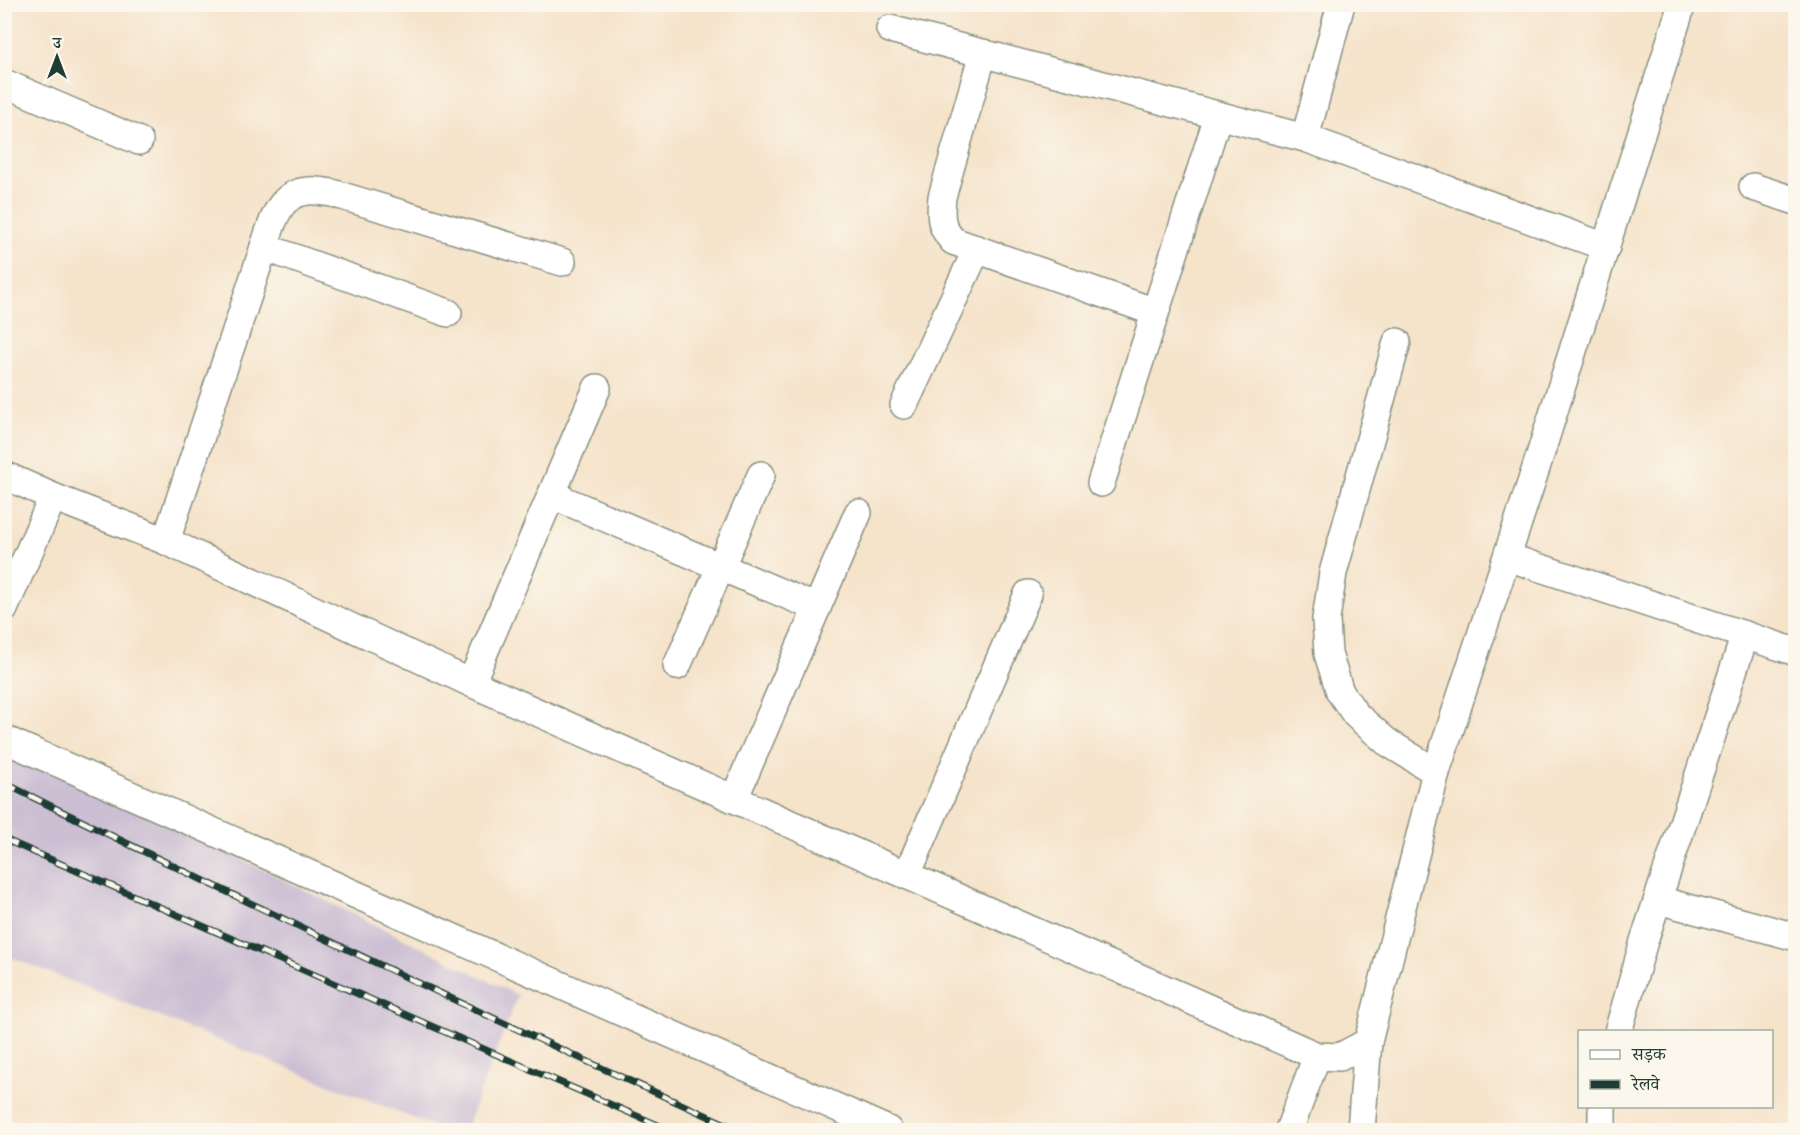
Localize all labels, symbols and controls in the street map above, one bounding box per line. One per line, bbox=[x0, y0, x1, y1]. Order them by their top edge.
north arrow bbox=[27, 27, 87, 87]
text: उ bbox=[52, 34, 63, 54]
legend bbox=[1578, 1030, 1773, 1108]
text: सड़क bbox=[1631, 1044, 1667, 1067]
text: रेलवे bbox=[1630, 1074, 1661, 1097]

